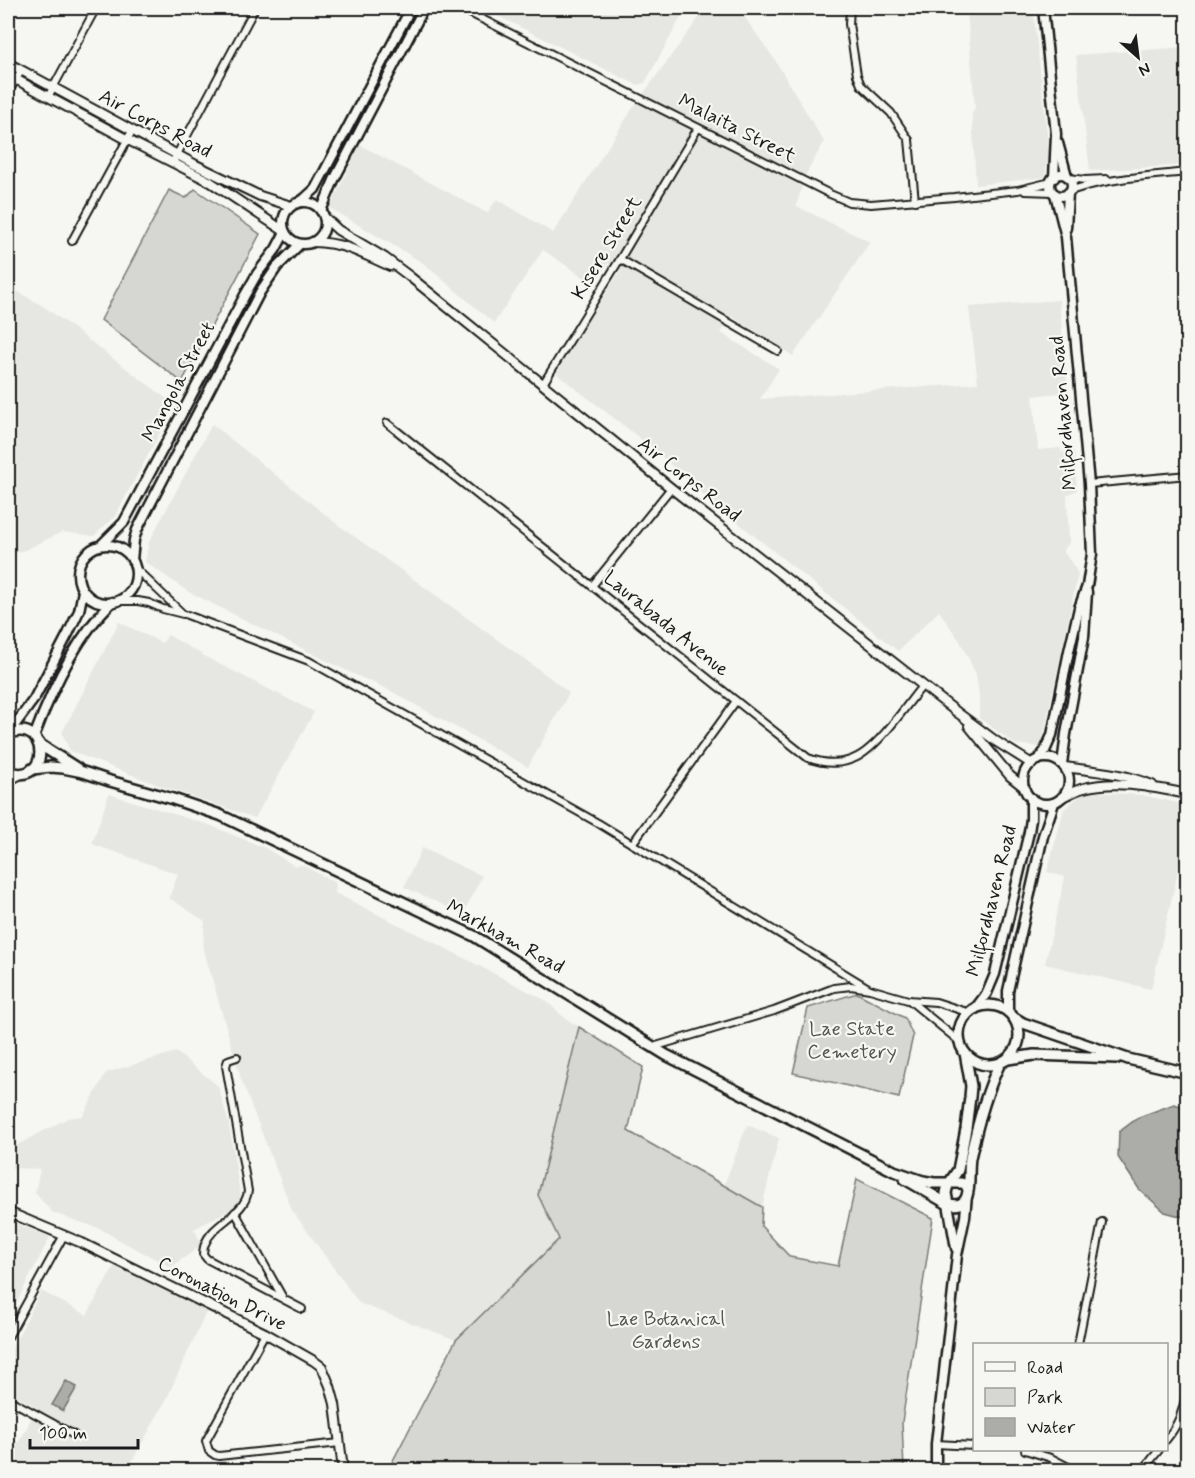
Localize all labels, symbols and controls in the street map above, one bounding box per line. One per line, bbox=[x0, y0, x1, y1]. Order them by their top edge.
north arrow bbox=[1108, 27, 1168, 87]
text: N bbox=[1135, 57, 1154, 81]
street label: Air Corps Road bbox=[94, 83, 216, 165]
street label: Malaita Street bbox=[673, 88, 801, 170]
street label: Kisere Street bbox=[565, 191, 649, 305]
street label: Mangola Street bbox=[136, 317, 223, 448]
street label: Milfordhaven Road bbox=[1044, 334, 1086, 491]
street label: Air Corps Road bbox=[632, 431, 746, 529]
street label: Laurabada Avenue bbox=[597, 565, 735, 683]
street label: Milfordhaven Road bbox=[960, 823, 1026, 980]
street label: Markham Road bbox=[441, 893, 569, 981]
park label: Lae State Cemetery bbox=[807, 1016, 897, 1066]
street label: Coronation Drive bbox=[153, 1250, 291, 1338]
park label: Lae Botanical Gardens bbox=[607, 1306, 725, 1356]
legend bbox=[973, 1343, 1168, 1451]
text: Road bbox=[1027, 1356, 1063, 1380]
text: Park bbox=[1027, 1386, 1063, 1410]
scale bar bbox=[30, 1412, 138, 1450]
text: Water bbox=[1027, 1416, 1076, 1440]
text: 100 m bbox=[39, 1422, 87, 1446]

